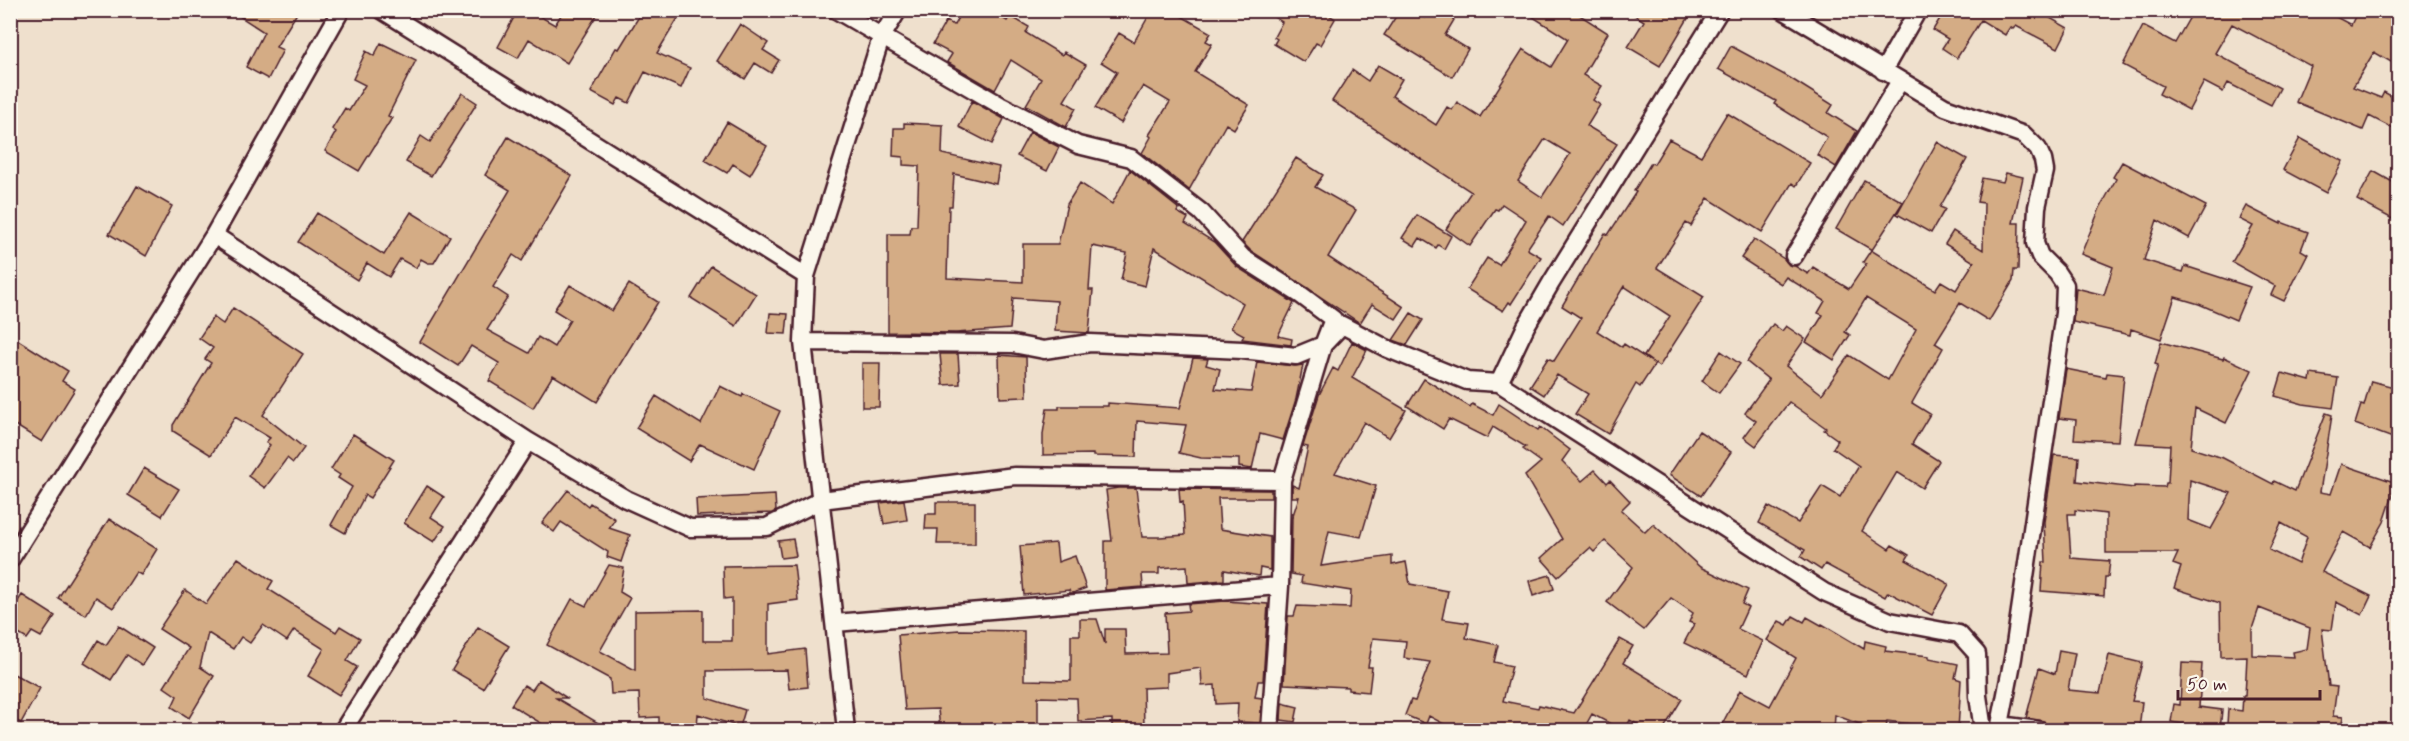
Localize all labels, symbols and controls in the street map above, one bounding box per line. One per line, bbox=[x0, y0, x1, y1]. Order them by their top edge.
scale bar bbox=[2178, 663, 2320, 701]
text: 50 m bbox=[2187, 673, 2227, 697]

